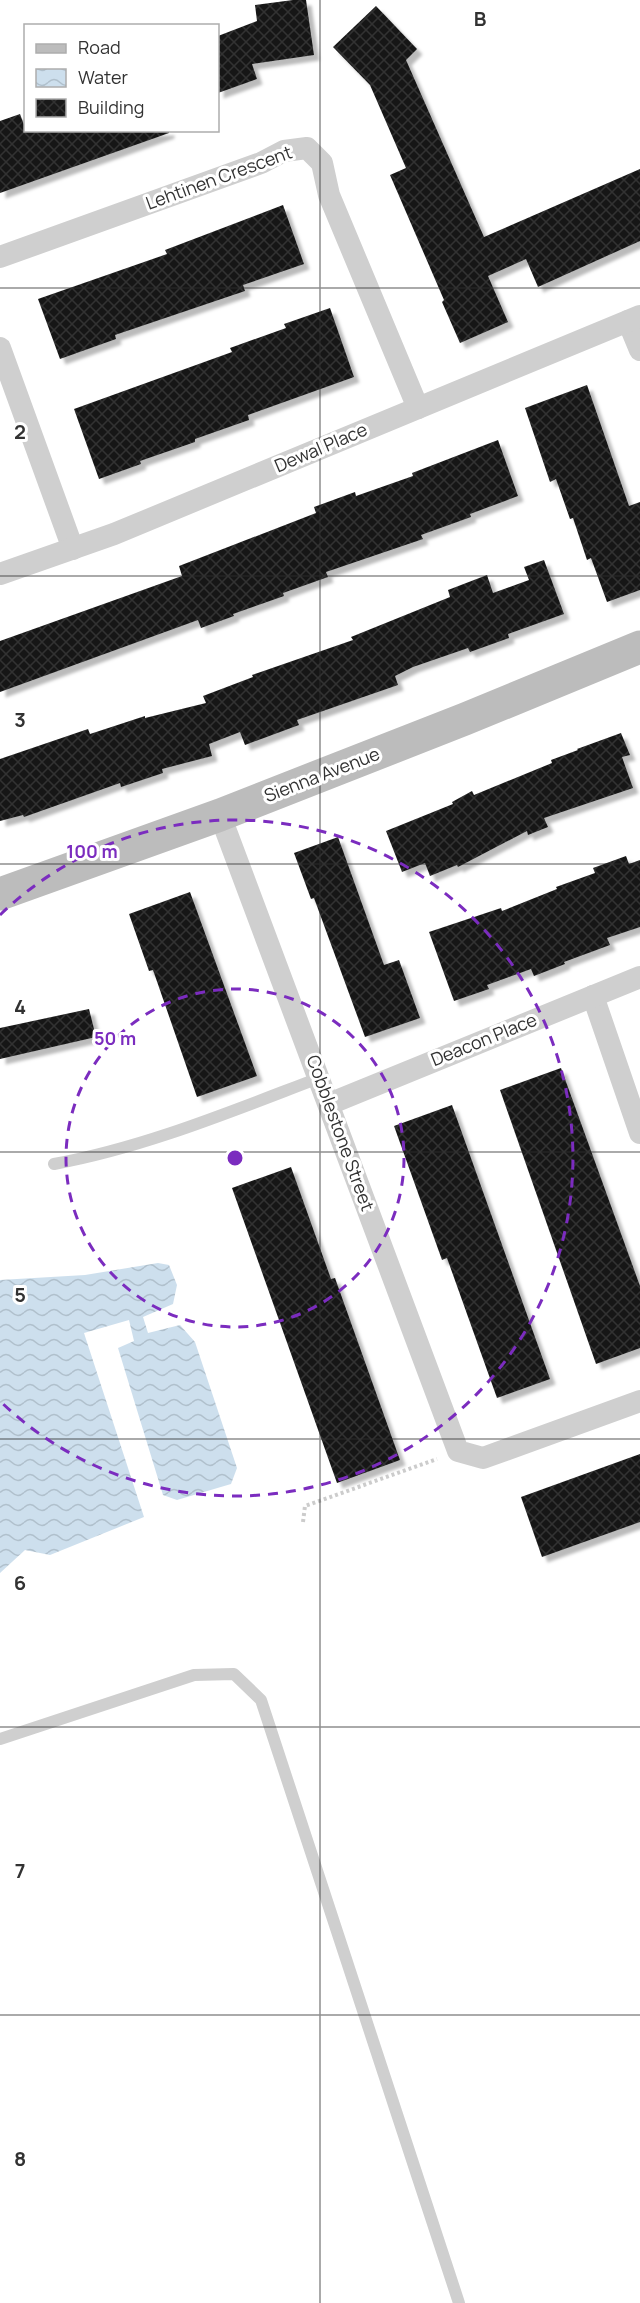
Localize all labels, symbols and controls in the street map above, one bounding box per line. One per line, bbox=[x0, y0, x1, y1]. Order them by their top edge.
text: B bbox=[474, 5, 487, 32]
legend bbox=[24, 24, 219, 132]
text: Road bbox=[78, 35, 121, 59]
text: Water bbox=[78, 65, 128, 89]
text: Building bbox=[78, 95, 144, 119]
street label: Lehtinen Crescent bbox=[142, 139, 295, 215]
street label: Dewal Place bbox=[271, 417, 371, 477]
text: 2 bbox=[14, 418, 26, 445]
text: 3 bbox=[14, 706, 26, 733]
street label: Sienna Avenue bbox=[260, 741, 383, 807]
text: 100 m bbox=[66, 839, 118, 863]
text: 4 bbox=[14, 993, 26, 1020]
street label: Deacon Place bbox=[427, 1007, 540, 1071]
text: 50 m bbox=[94, 1026, 136, 1050]
street label: Cobblestone Street bbox=[302, 1051, 380, 1214]
centre of rings bbox=[225, 1148, 245, 1168]
text: 5 bbox=[14, 1281, 26, 1308]
text: 6 bbox=[14, 1569, 26, 1596]
text: 7 bbox=[15, 1857, 25, 1884]
text: 8 bbox=[14, 2145, 26, 2172]

